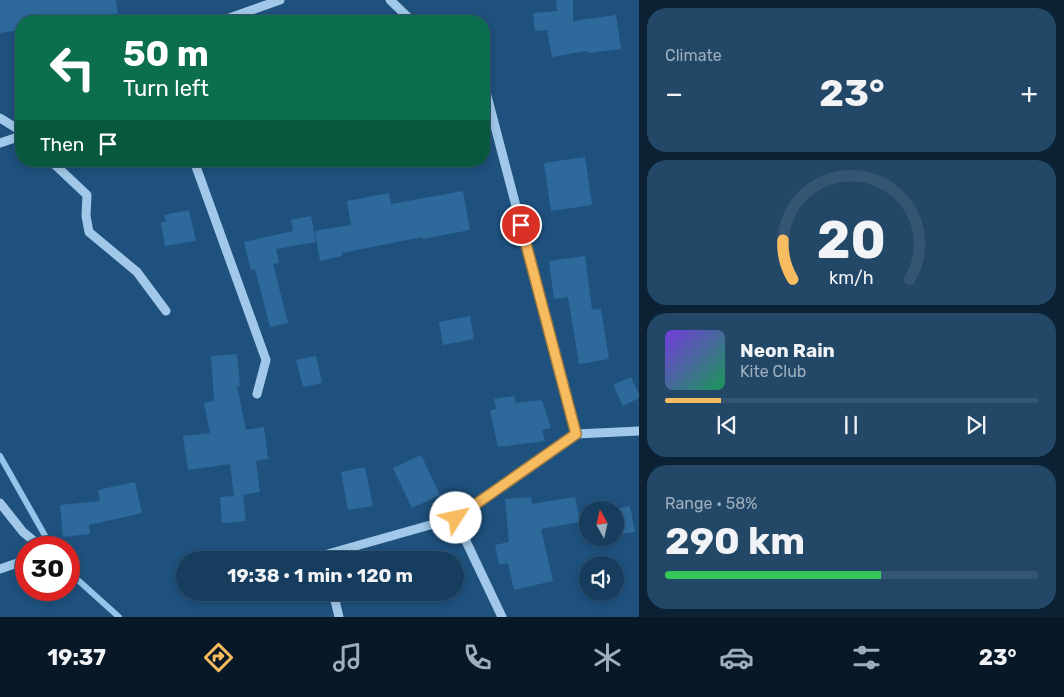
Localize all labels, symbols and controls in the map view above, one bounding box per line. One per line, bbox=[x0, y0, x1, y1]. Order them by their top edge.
text: 50 m bbox=[123, 33, 209, 75]
icon: left bbox=[40, 35, 105, 100]
text: Climate bbox=[665, 46, 722, 65]
text: 23° bbox=[819, 70, 885, 116]
text: Turn left bbox=[123, 75, 209, 102]
text: − bbox=[665, 77, 683, 110]
text: + bbox=[1021, 77, 1038, 110]
icon: arrive bbox=[94, 130, 122, 158]
text: Then bbox=[40, 133, 84, 156]
pin bbox=[500, 204, 542, 246]
text: 20 bbox=[817, 209, 886, 271]
icon: arrive bbox=[507, 211, 535, 239]
text: km/h bbox=[829, 267, 874, 288]
text: Neon Rain bbox=[740, 339, 835, 362]
text: Kite Club bbox=[740, 362, 806, 381]
icon: previous bbox=[713, 411, 741, 439]
icon: pause bbox=[837, 411, 865, 439]
icon: next bbox=[962, 411, 990, 439]
position arrow bbox=[429, 491, 481, 543]
text: Range · 58% bbox=[665, 494, 758, 513]
north arrow bbox=[579, 501, 624, 546]
map controls bbox=[579, 501, 624, 601]
text: 290 km bbox=[665, 518, 805, 564]
speed limit sign: 30 bbox=[15, 536, 80, 601]
button: sound bbox=[579, 556, 624, 601]
text: 19:38 · 1 min · 120 m bbox=[227, 564, 413, 587]
icon: directions bbox=[201, 640, 236, 675]
icon: music bbox=[330, 640, 365, 675]
icon: phone bbox=[460, 640, 495, 675]
icon: climate bbox=[590, 640, 625, 675]
icon: car bbox=[719, 640, 754, 675]
icon: filters bbox=[849, 640, 884, 675]
text: 19:37 bbox=[47, 644, 106, 671]
text: 23° bbox=[979, 644, 1017, 671]

